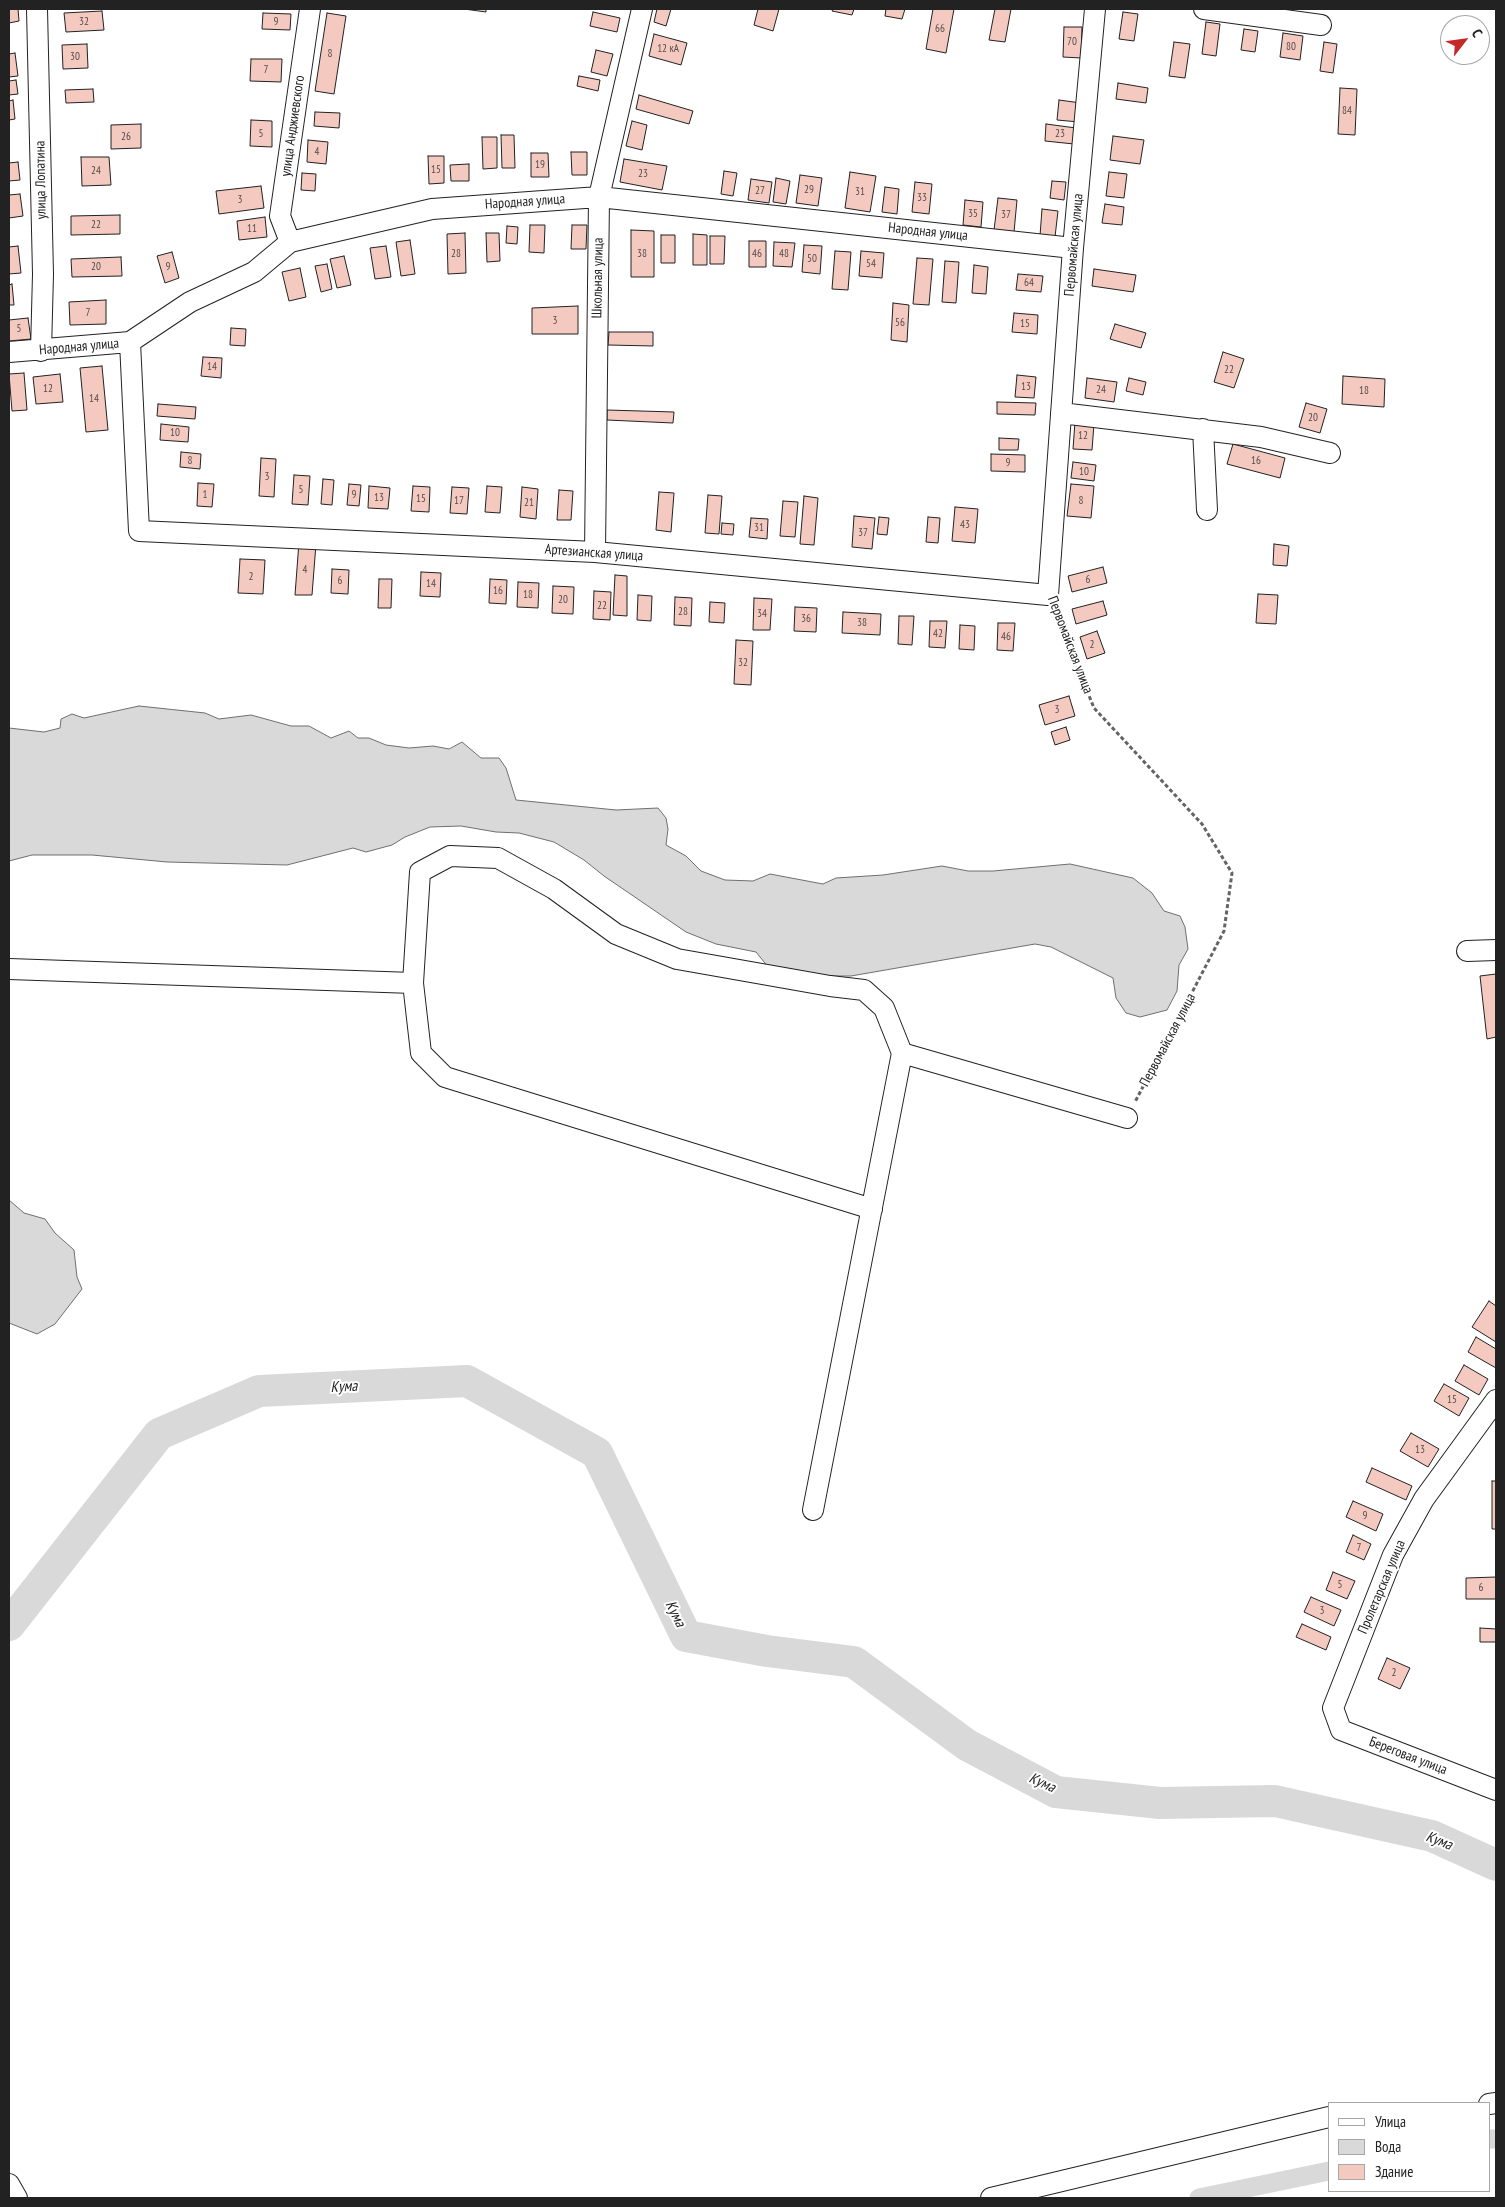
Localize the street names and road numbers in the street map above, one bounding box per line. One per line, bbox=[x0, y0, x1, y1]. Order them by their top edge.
street label: улица Анджиевского bbox=[278, 74, 308, 178]
street label: улица Лопатина bbox=[32, 141, 50, 219]
street label: Народная улица bbox=[484, 191, 566, 213]
street label: Первомайская улица bbox=[1061, 193, 1087, 297]
street label: Народная улица bbox=[887, 219, 969, 245]
street label: Школьная улица bbox=[589, 237, 607, 319]
street label: Народная улица bbox=[38, 335, 120, 359]
street label: Артезианская улица bbox=[544, 541, 644, 565]
street label: Первомайская улица bbox=[1044, 594, 1096, 696]
street label: Первомайская улица bbox=[1136, 991, 1200, 1089]
street label: Пролетарская улица bbox=[1355, 1538, 1409, 1636]
street label: Береговая улица bbox=[1367, 1733, 1449, 1779]

